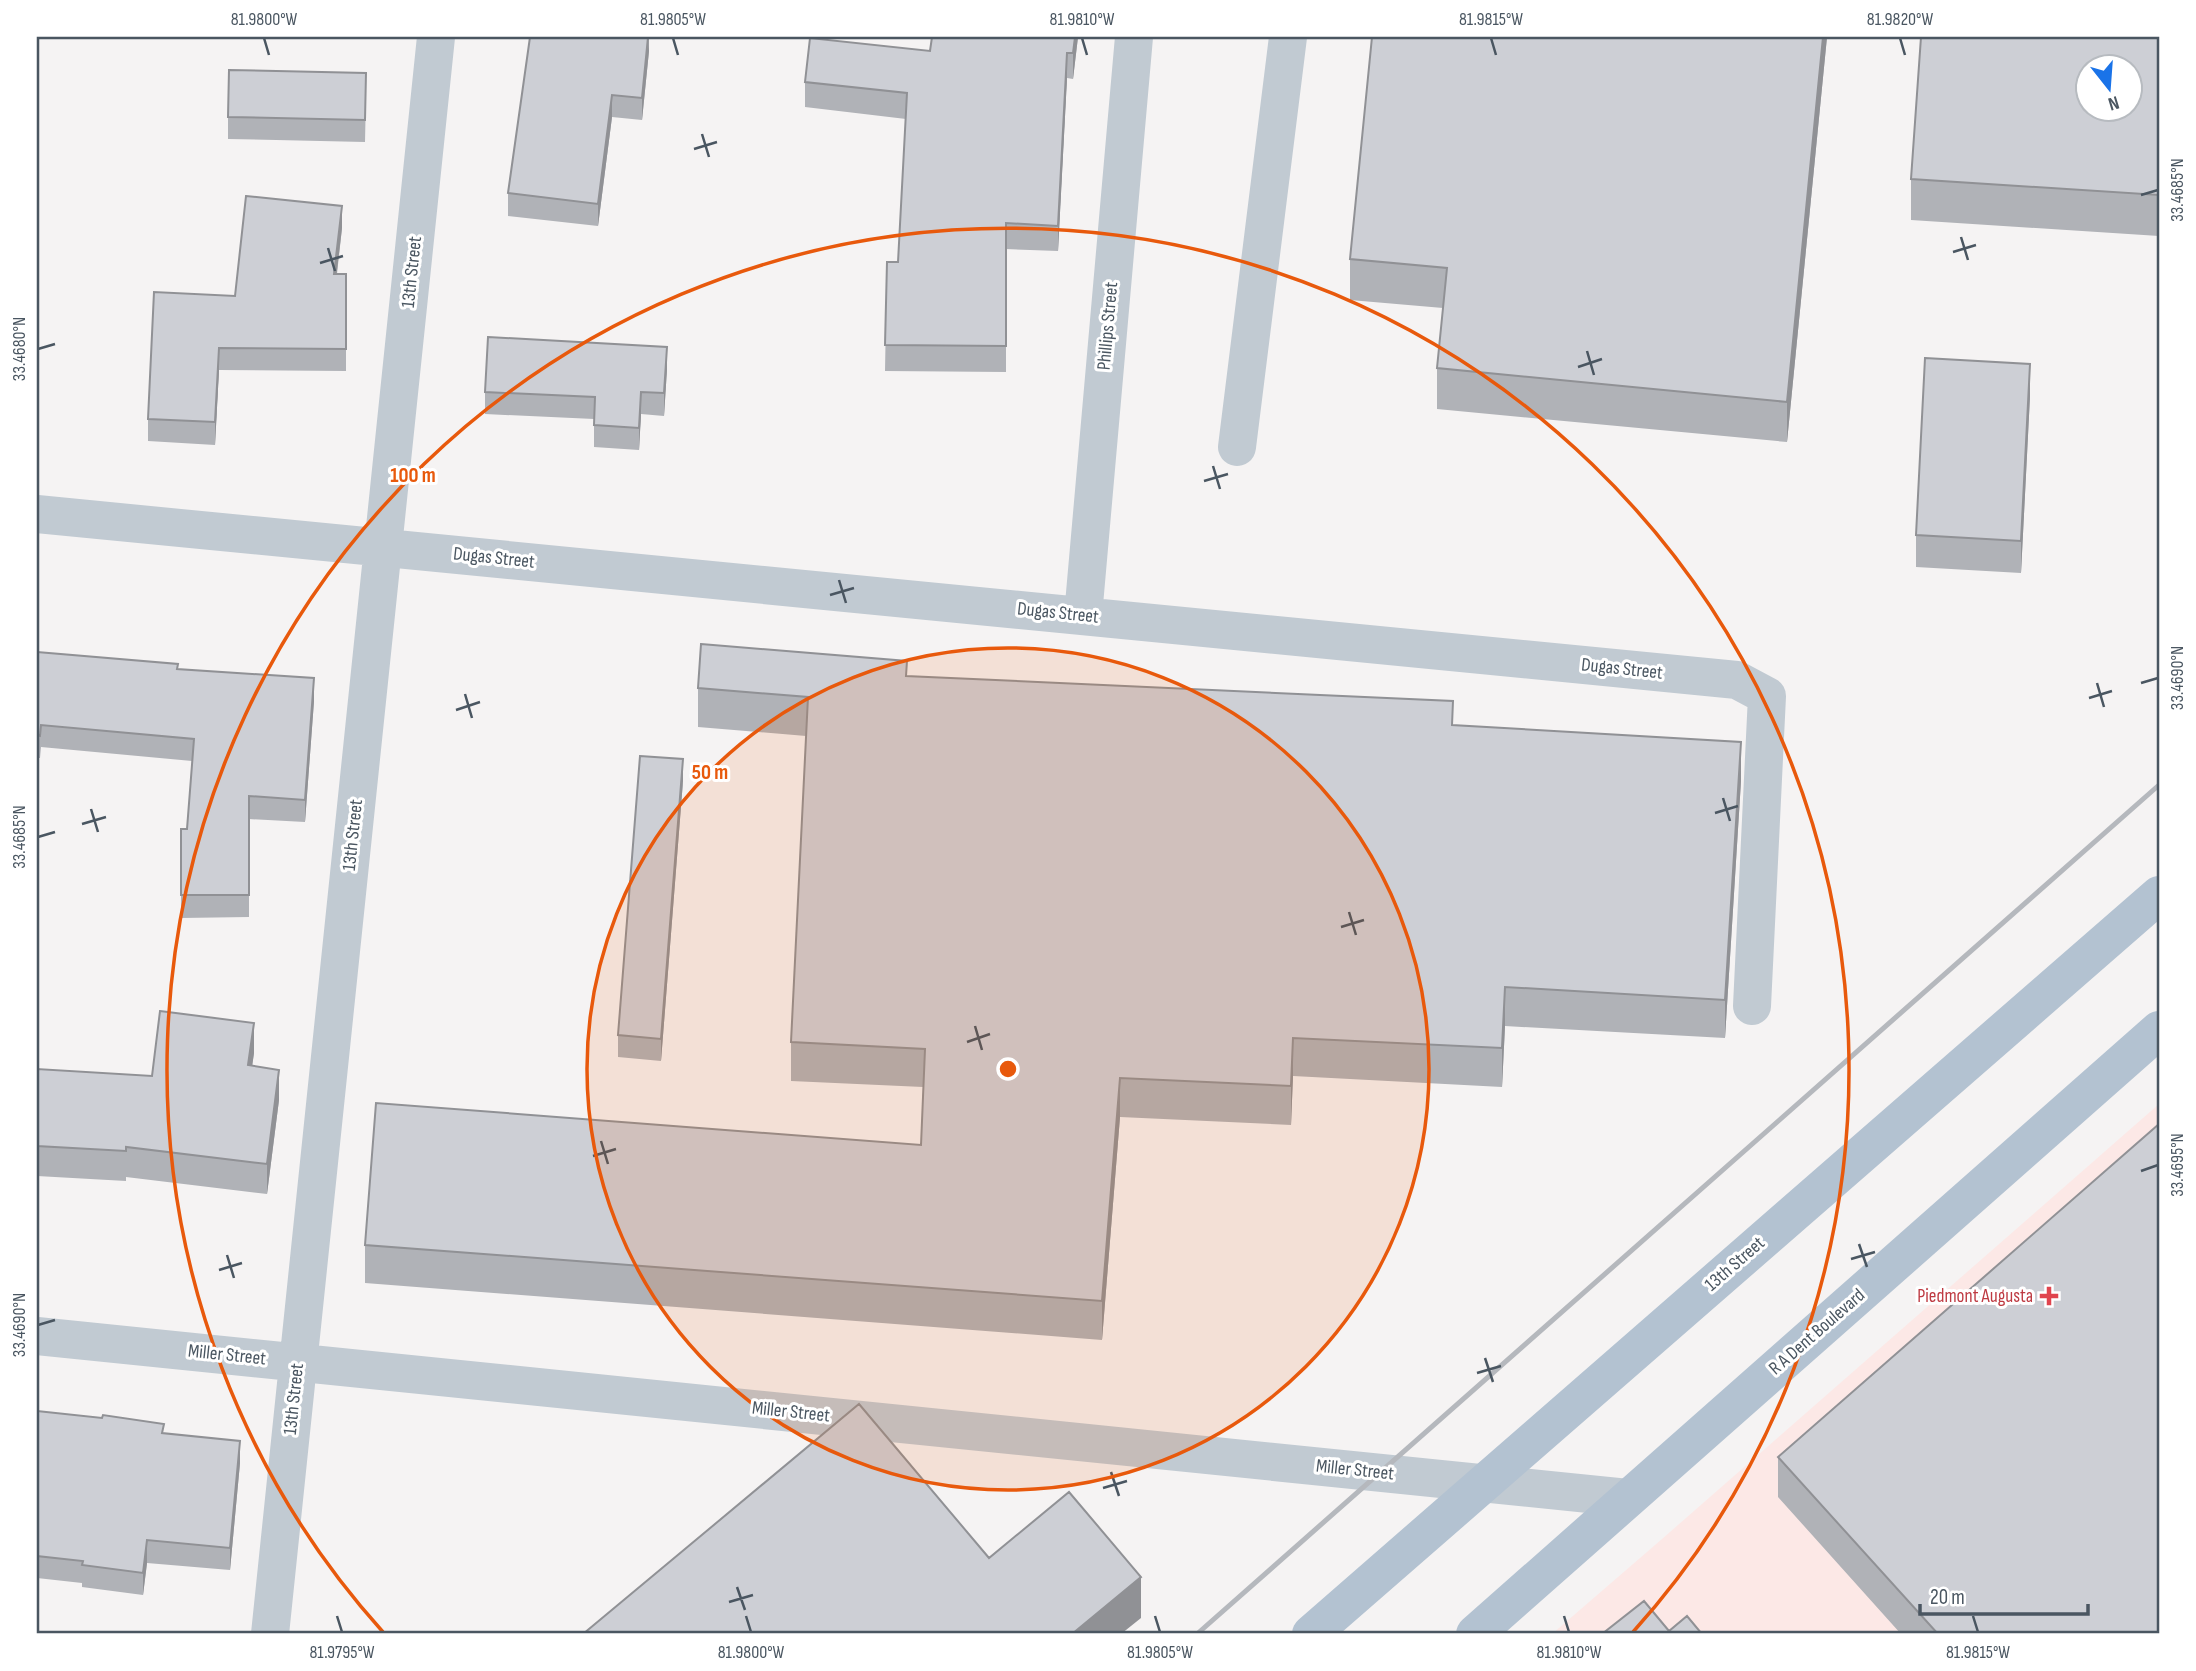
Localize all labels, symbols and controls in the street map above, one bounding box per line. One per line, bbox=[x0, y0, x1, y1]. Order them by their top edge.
text: 81.9800°W bbox=[231, 9, 298, 30]
text: 81.9805°W bbox=[640, 9, 706, 30]
text: 81.9810°W bbox=[1050, 9, 1115, 30]
text: 81.9815°W bbox=[1459, 9, 1523, 30]
text: 81.9820°W bbox=[1867, 9, 1933, 30]
north arrow bbox=[2074, 52, 2144, 122]
text: N bbox=[2105, 90, 2122, 115]
text: 33.4685°N bbox=[2167, 158, 2188, 222]
street label: 13th Street bbox=[397, 235, 427, 309]
street label: Phillips Street bbox=[1093, 281, 1123, 371]
text: 33.4680°N bbox=[9, 317, 30, 381]
text: 100 m bbox=[390, 463, 436, 488]
street label: Dugas Street bbox=[452, 542, 536, 574]
street label: Dugas Street bbox=[1016, 597, 1100, 629]
text: 33.4690°N bbox=[2167, 646, 2188, 710]
street label: Dugas Street bbox=[1580, 653, 1664, 685]
text: 50 m bbox=[692, 760, 728, 785]
street label: 13th Street bbox=[338, 798, 368, 872]
text: 33.4685°N bbox=[9, 805, 30, 869]
centre of rings bbox=[996, 1057, 1020, 1081]
text: 33.4695°N bbox=[2167, 1133, 2188, 1197]
street label: 13th Street bbox=[1700, 1232, 1770, 1296]
street label: R A Dent Boulevard bbox=[1764, 1284, 1870, 1380]
place label: Piedmont Augusta bbox=[1917, 1285, 2033, 1308]
marker: Piedmont Augusta bbox=[2039, 1286, 2059, 1306]
text: 33.4690°N bbox=[9, 1293, 30, 1357]
street label: Miller Street bbox=[187, 1339, 267, 1371]
street label: 13th Street bbox=[279, 1362, 309, 1436]
street label: Miller Street bbox=[751, 1396, 831, 1428]
street label: Miller Street bbox=[1315, 1454, 1395, 1486]
scale bar bbox=[1920, 1573, 2088, 1617]
text: 20 m bbox=[1930, 1585, 1965, 1610]
text: 81.9795°W bbox=[309, 1642, 375, 1663]
text: 81.9800°W bbox=[718, 1642, 785, 1663]
text: 81.9805°W bbox=[1127, 1642, 1193, 1663]
text: 81.9810°W bbox=[1537, 1642, 1602, 1663]
text: 81.9815°W bbox=[1946, 1642, 2010, 1663]

